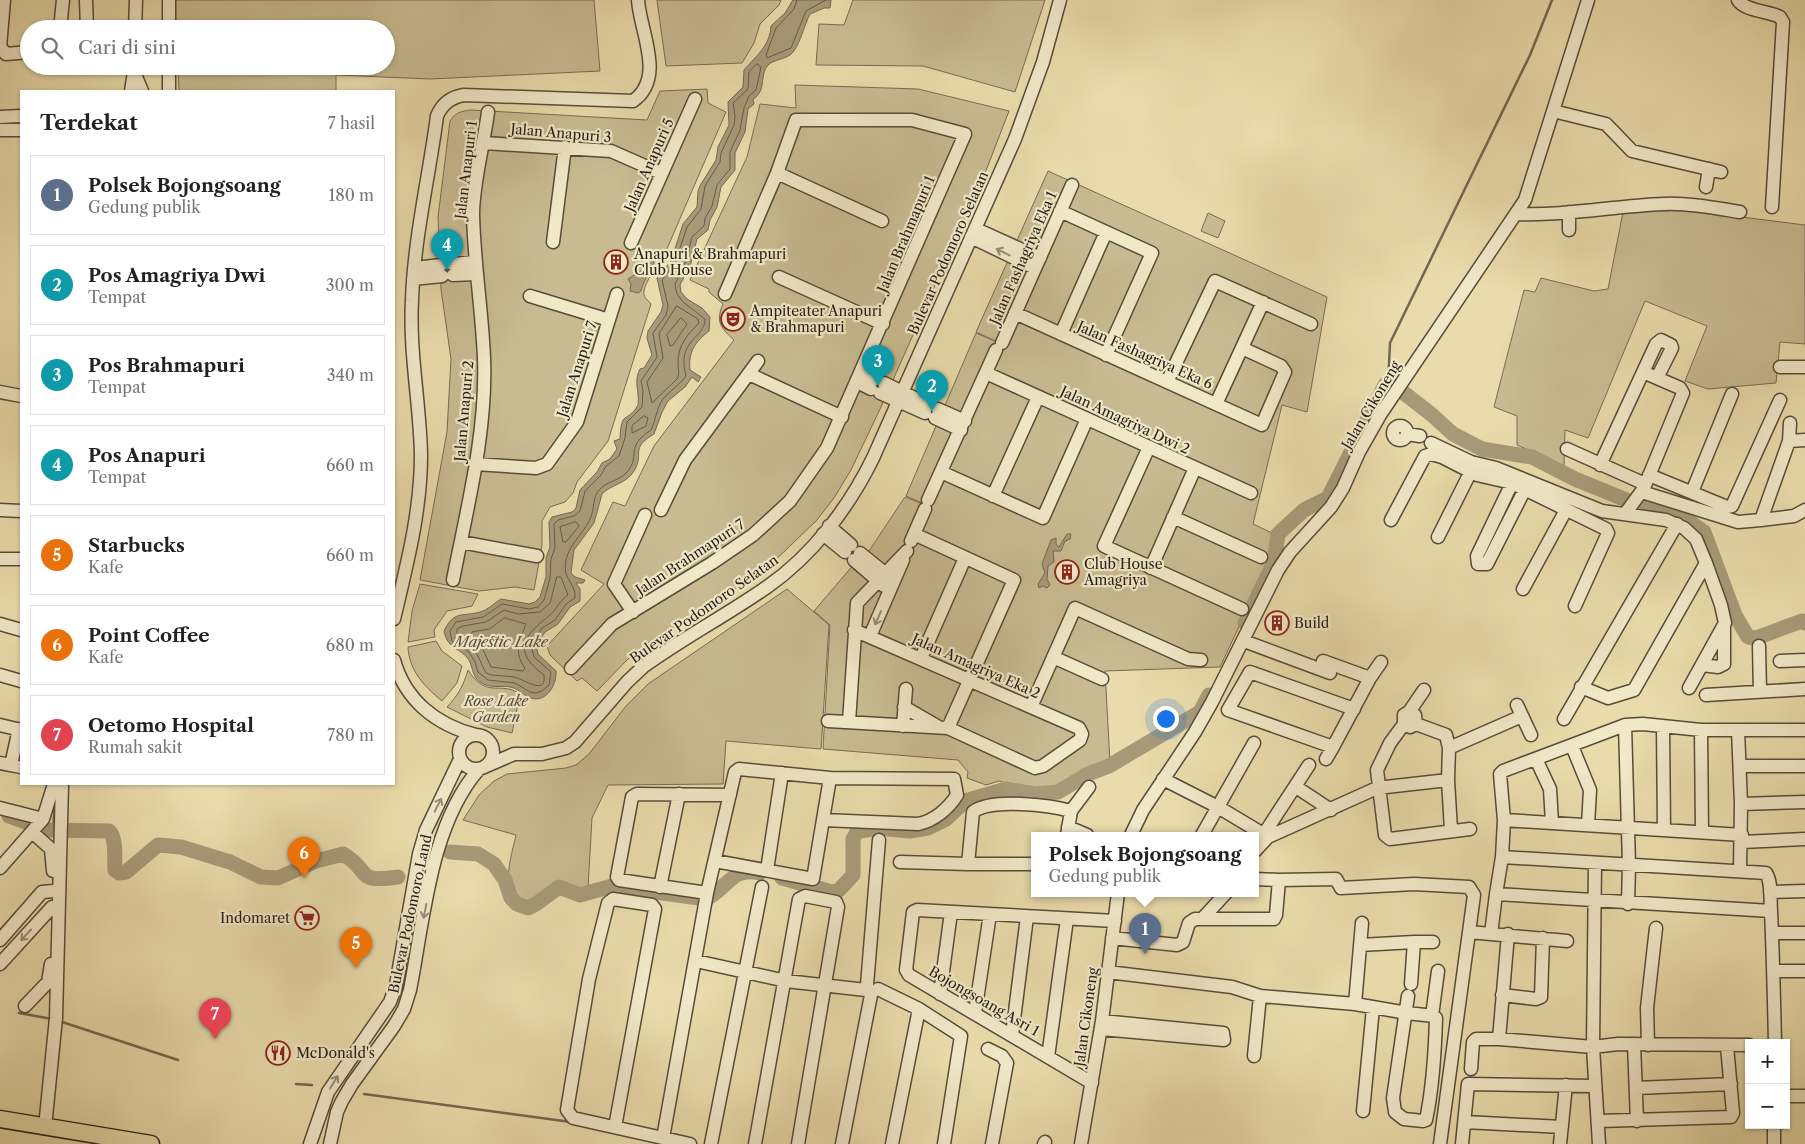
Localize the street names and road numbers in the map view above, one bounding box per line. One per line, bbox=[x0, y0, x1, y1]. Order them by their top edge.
street label: Jalan Anapuri 5 bbox=[619, 115, 678, 217]
street label: Jalan Anapuri 3 bbox=[508, 119, 612, 146]
street label: Jalan Anapuri 1 bbox=[451, 120, 481, 222]
street label: Bulevar Podomoro Selatan bbox=[904, 168, 992, 338]
street label: Jalan Brahmapuri 1 bbox=[872, 173, 939, 297]
street label: Jalan Fashagriya Eka 1 bbox=[985, 188, 1061, 329]
street label: Jalan Fashagriya Eka 6 bbox=[1072, 316, 1216, 393]
street label: Jalan Anapuri 7 bbox=[552, 318, 601, 421]
street label: Jalan Cikoneng bbox=[1336, 357, 1405, 454]
street label: Jalan Anapuri 2 bbox=[450, 360, 477, 464]
street label: Jalan Amagriya Dwi 2 bbox=[1055, 381, 1193, 458]
street label: Jalan Brahmapuri 7 bbox=[630, 515, 748, 600]
street label: Bulevar Podomoro Selatan bbox=[626, 551, 782, 667]
street label: Jalan Amagriya Eka 2 bbox=[907, 629, 1043, 702]
street label: Bulevar Podomoro Land bbox=[384, 832, 436, 995]
street label: Bojongsoang Asri 1 bbox=[926, 962, 1043, 1040]
street label: Jalan Cikoneng bbox=[1070, 966, 1102, 1070]

